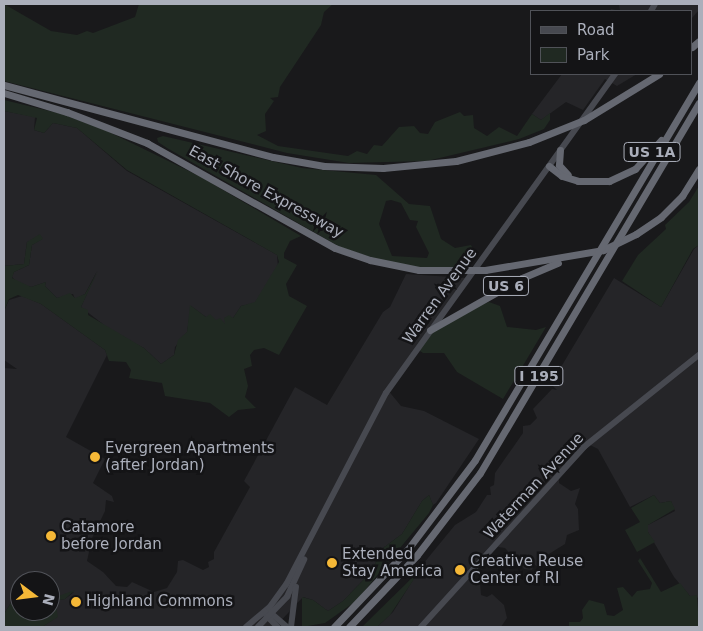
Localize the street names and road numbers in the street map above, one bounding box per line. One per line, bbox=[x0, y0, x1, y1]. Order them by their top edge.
road number: US 1A bbox=[623, 140, 681, 163]
street label: East Shore Expressway bbox=[186, 142, 346, 242]
street label: Warren Avenue bbox=[399, 245, 481, 347]
road number: US 6 bbox=[482, 274, 530, 298]
road number: I 195 bbox=[514, 364, 564, 388]
street label: Waterman Avenue bbox=[480, 429, 588, 543]

